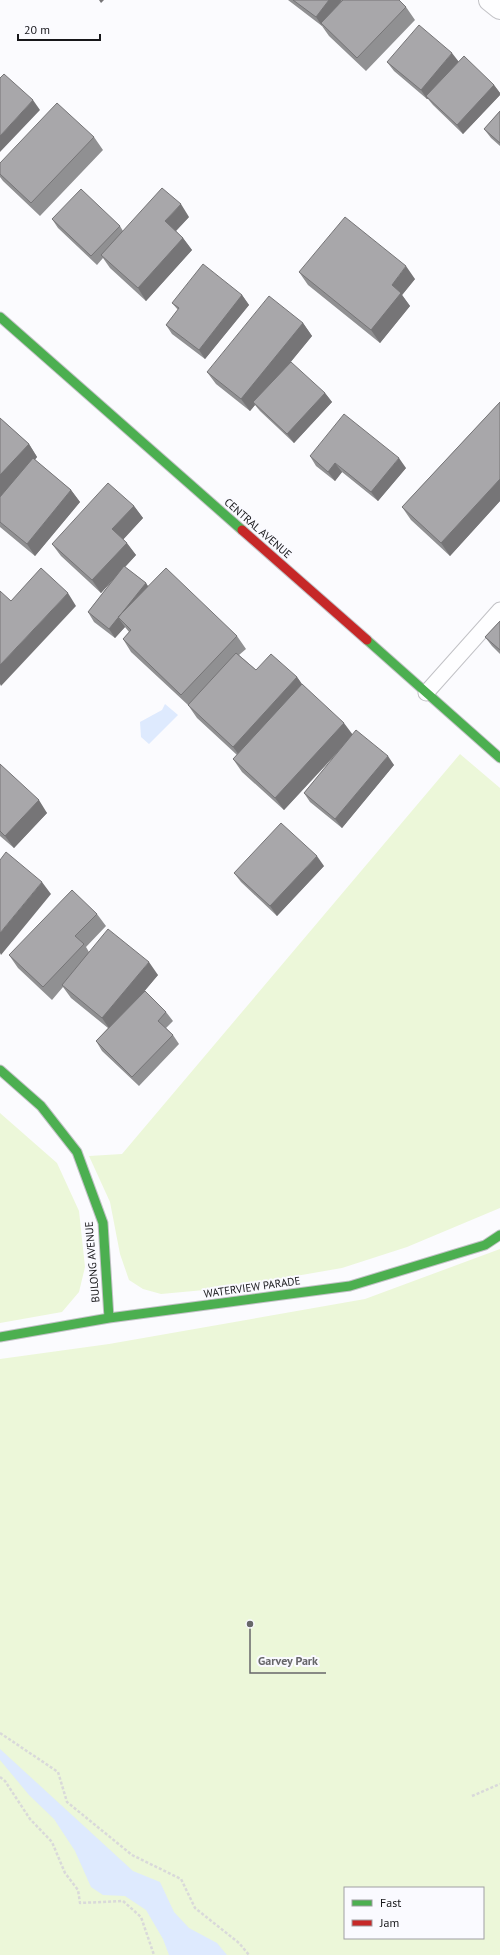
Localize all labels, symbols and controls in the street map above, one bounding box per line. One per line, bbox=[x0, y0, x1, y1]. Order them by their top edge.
scale bar bbox=[18, 16, 100, 42]
text: 20 m bbox=[24, 22, 50, 37]
street label: CENTRAL AVENUE bbox=[221, 495, 295, 561]
street label: BULONG AVENUE bbox=[81, 1221, 103, 1303]
street label: WATERVIEW PARADE bbox=[203, 1273, 301, 1301]
callout: Garvey Park bbox=[250, 1649, 326, 1673]
text: Garvey Park bbox=[258, 1653, 318, 1668]
legend bbox=[344, 1887, 484, 1939]
text: Fast bbox=[380, 1895, 401, 1910]
text: Jam bbox=[379, 1915, 399, 1930]

